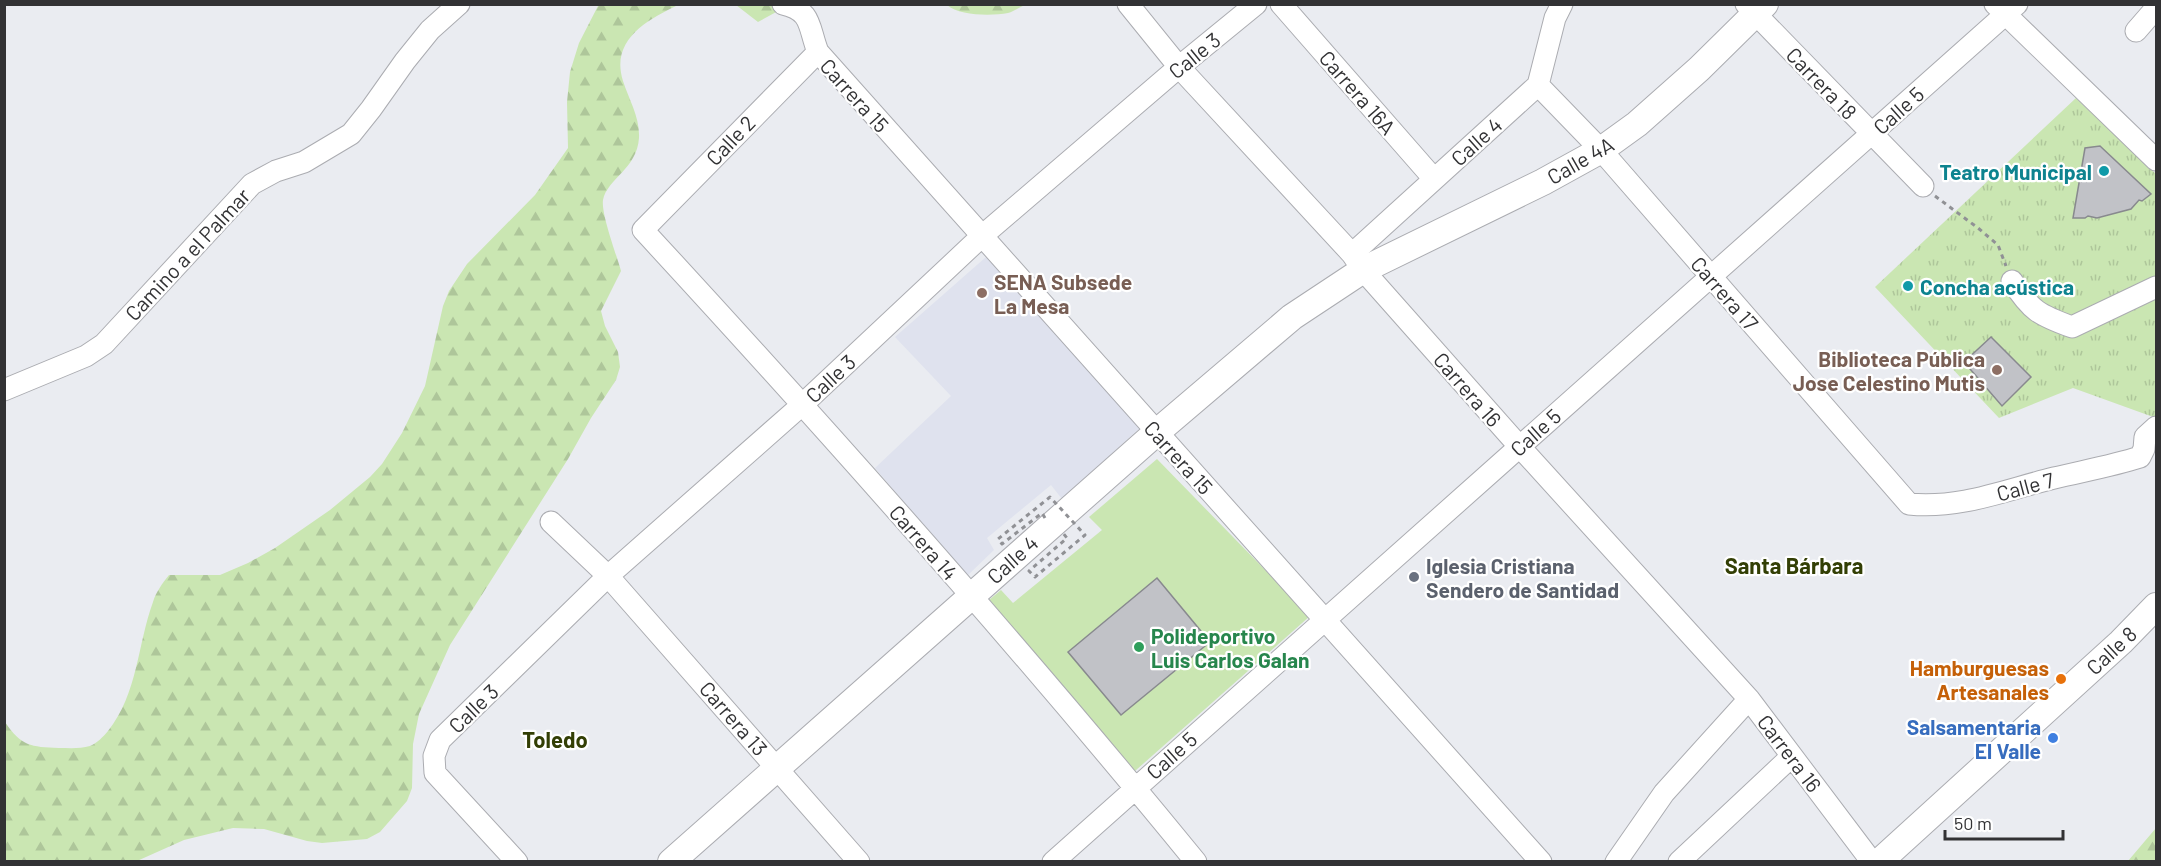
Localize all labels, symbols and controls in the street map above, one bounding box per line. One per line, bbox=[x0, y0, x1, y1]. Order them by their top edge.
street label: Calle 3 bbox=[1163, 27, 1225, 83]
street label: Carrera 18 bbox=[1782, 42, 1862, 124]
street label: Carrera 16A bbox=[1315, 45, 1401, 139]
street label: Carrera 15 bbox=[815, 53, 895, 137]
street label: Calle 5 bbox=[1868, 81, 1928, 139]
street label: Calle 2 bbox=[700, 110, 760, 170]
street label: Calle 4 bbox=[1445, 112, 1507, 170]
street label: Calle 4A bbox=[1542, 131, 1618, 189]
place label: Teatro Municipal bbox=[1940, 159, 2092, 184]
marker: Teatro Municipal bbox=[2097, 164, 2111, 178]
street label: Camino a el Palmar bbox=[119, 182, 255, 325]
street label: Carrera 17 bbox=[1686, 251, 1764, 335]
place label: SENA Subsede La Mesa bbox=[994, 269, 1132, 318]
place label: Concha acústica bbox=[1920, 274, 2074, 299]
marker: Concha acústica bbox=[1901, 279, 1915, 293]
marker: SENA Subsede La Mesa bbox=[975, 286, 989, 300]
place label: Biblioteca Pública Jose Celestino Mutis bbox=[1793, 346, 1985, 395]
street label: Carrera 16 bbox=[1429, 347, 1507, 431]
street label: Calle 3 bbox=[800, 349, 860, 407]
marker: Biblioteca Pública Jose Celestino Mutis bbox=[1990, 363, 2004, 377]
street label: Calle 5 bbox=[1505, 403, 1565, 461]
street label: Carrera 15 bbox=[1139, 415, 1219, 499]
street label: Calle 7 bbox=[1994, 466, 2056, 506]
street label: Carrera 14 bbox=[885, 499, 963, 585]
street label: Calle 4 bbox=[981, 530, 1043, 588]
district label: Santa Bárbara bbox=[1725, 552, 1863, 578]
place label: Iglesia Cristiana Sendero de Santidad bbox=[1426, 553, 1619, 602]
marker: Iglesia Cristiana Sendero de Santidad bbox=[1407, 570, 1421, 584]
street label: Calle 8 bbox=[2081, 621, 2141, 679]
place label: Polideportivo Luis Carlos Galan bbox=[1151, 623, 1310, 672]
marker: Polideportivo Luis Carlos Galan bbox=[1132, 640, 1146, 654]
place label: Hamburguesas Artesanales bbox=[1910, 655, 2049, 704]
marker: Hamburguesas Artesanales bbox=[2054, 672, 2068, 686]
street label: Carrera 13 bbox=[695, 676, 773, 760]
street label: Calle 3 bbox=[443, 678, 503, 738]
street label: Carrera 16 bbox=[1753, 709, 1827, 797]
place label: Salsamentaria El Valle bbox=[1907, 714, 2041, 763]
district label: Toledo bbox=[522, 726, 588, 752]
street label: Calle 5 bbox=[1141, 726, 1201, 784]
marker: Salsamentaria El Valle bbox=[2046, 731, 2060, 745]
scale bar bbox=[1945, 803, 2064, 841]
text: 50 m bbox=[1954, 812, 1992, 834]

